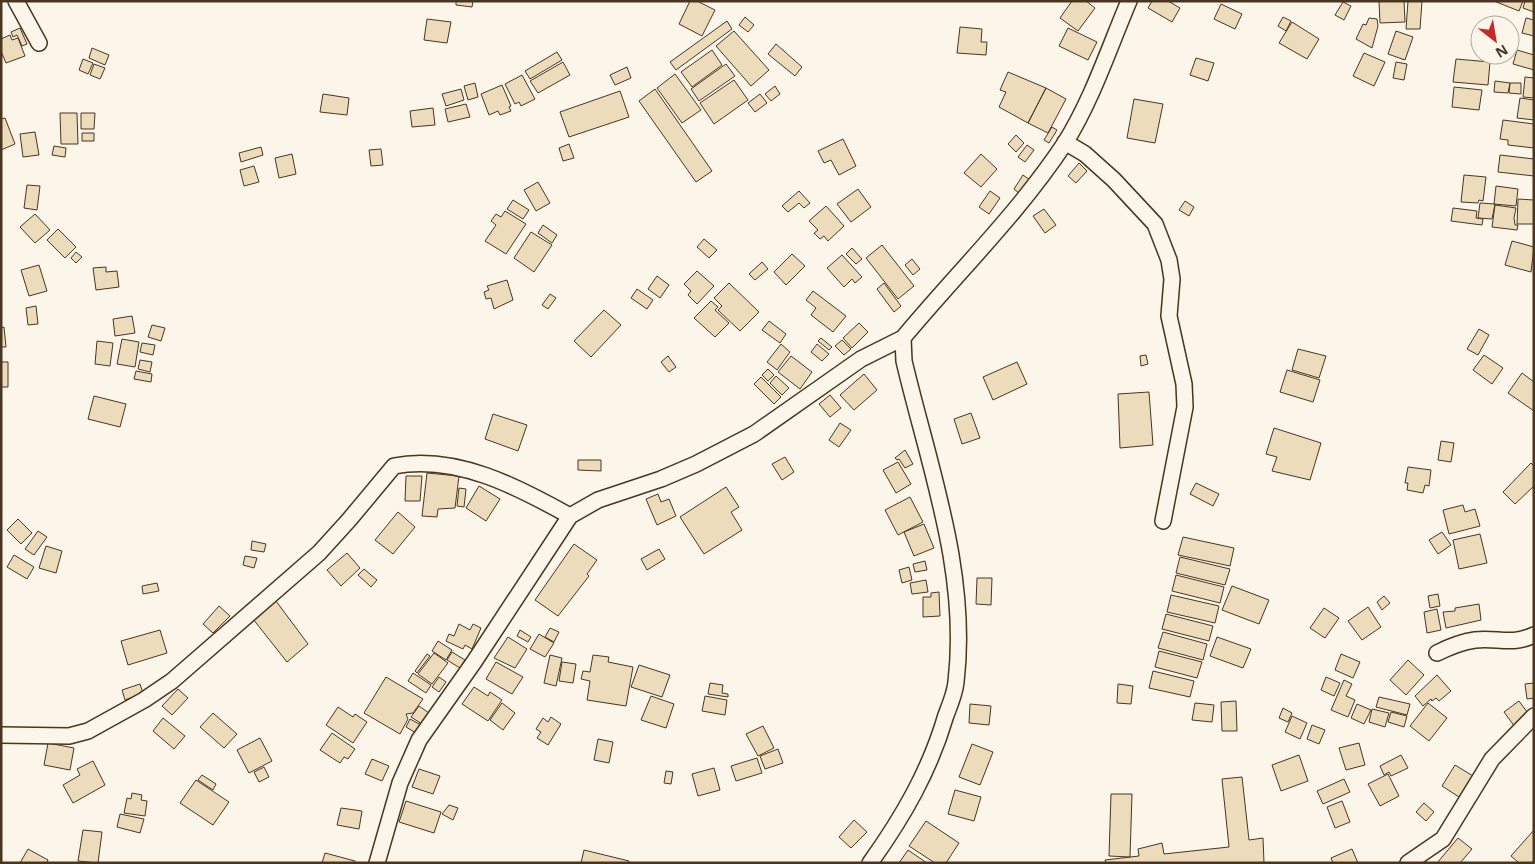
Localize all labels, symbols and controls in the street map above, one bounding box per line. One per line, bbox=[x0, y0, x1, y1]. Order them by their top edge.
north arrow bbox=[1470, 15, 1520, 65]
text: N bbox=[1492, 40, 1512, 63]

